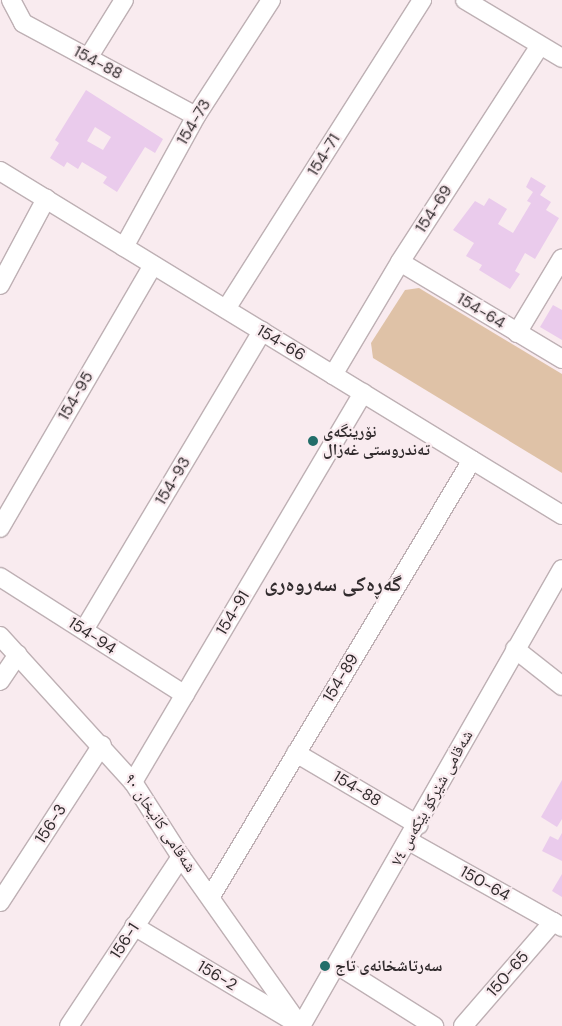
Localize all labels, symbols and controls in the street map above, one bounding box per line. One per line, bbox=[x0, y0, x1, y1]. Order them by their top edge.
street label: 154-88 bbox=[70, 42, 126, 84]
street label: 154-73 bbox=[173, 96, 215, 148]
street label: 154-71 bbox=[304, 131, 344, 179]
street label: 154-69 bbox=[412, 182, 456, 236]
street label: 154-64 bbox=[453, 289, 509, 333]
street label: 154-66 bbox=[253, 321, 309, 365]
street label: 154-95 bbox=[54, 368, 98, 424]
place label: نۆرینگەی تەندروستی غەزال bbox=[323, 422, 430, 460]
marker: نۆرینگەی تەندروستی غەزال bbox=[307, 435, 319, 447]
street label: 154-93 bbox=[151, 454, 195, 508]
district label: گەڕەکی سەروەری bbox=[264, 571, 402, 597]
street label: 154-91 bbox=[212, 588, 254, 638]
street label: 154-94 bbox=[65, 614, 119, 658]
street label: 154-89 bbox=[319, 651, 363, 705]
street label: شەقامی شێرکۆ بێکەس ٧٤ bbox=[387, 727, 477, 869]
street label: 154-88 bbox=[330, 767, 384, 811]
street label: شەقامی کانیخان ٩٠ bbox=[120, 770, 200, 876]
street label: 156-3 bbox=[31, 801, 71, 847]
street label: 150-64 bbox=[457, 862, 513, 906]
street label: 156-1 bbox=[106, 920, 144, 962]
street label: 150-65 bbox=[483, 947, 533, 1001]
place label: سەرتاشخانەی تاج bbox=[335, 956, 442, 976]
street label: 156-2 bbox=[194, 957, 240, 995]
marker: سەرتاشخانەی تاج bbox=[319, 960, 331, 972]

